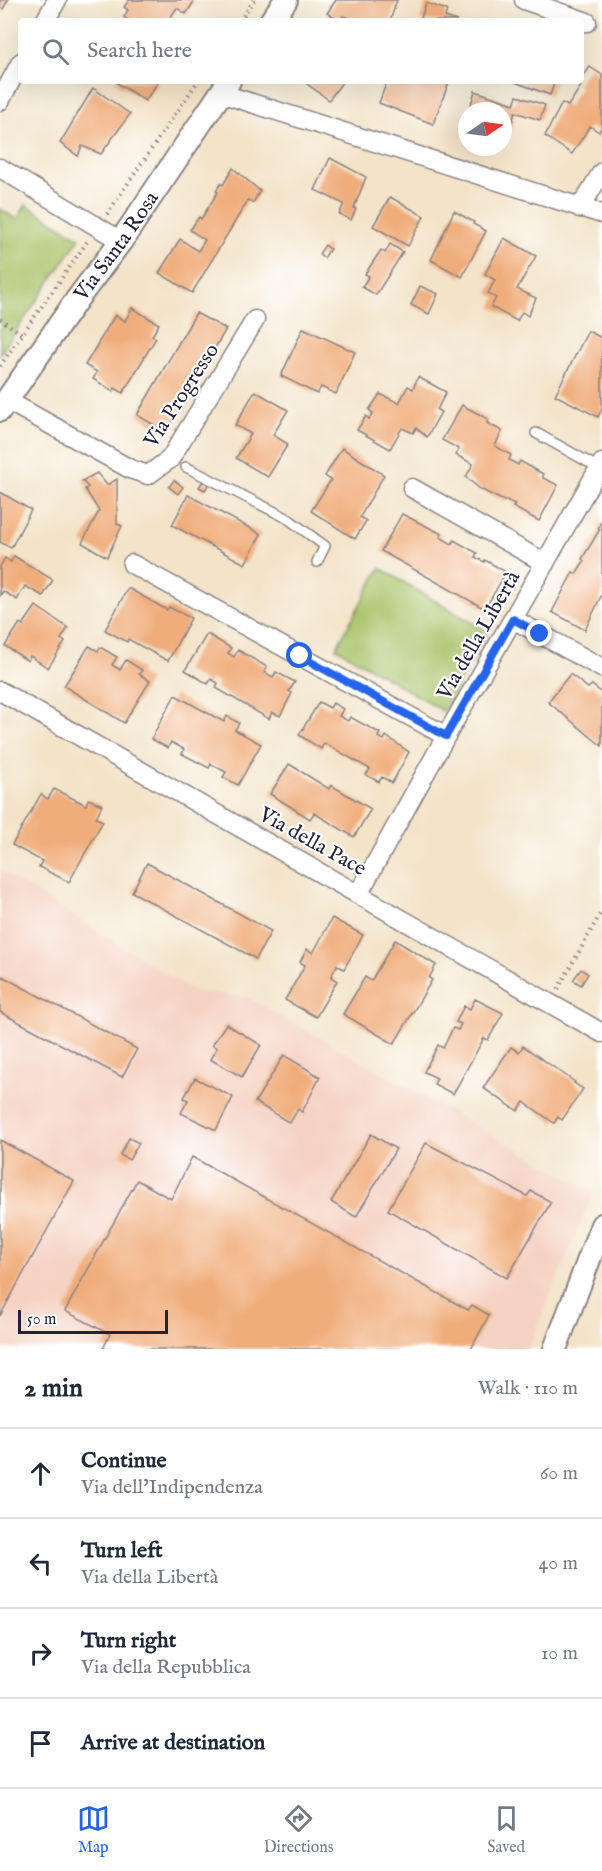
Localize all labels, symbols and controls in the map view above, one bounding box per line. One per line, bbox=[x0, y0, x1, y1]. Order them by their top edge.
search box bbox=[18, 18, 584, 84]
icon: search bbox=[39, 35, 72, 68]
text: Search here bbox=[87, 37, 192, 65]
north arrow bbox=[458, 102, 512, 156]
street label: Via Santa Rosa bbox=[68, 186, 166, 308]
street label: Via Progresso bbox=[138, 339, 226, 454]
street label: Via della Libertà bbox=[431, 566, 528, 706]
route end bbox=[526, 620, 552, 646]
route start bbox=[286, 642, 312, 668]
street label: Via della Pace bbox=[253, 801, 371, 883]
scale bar bbox=[18, 1307, 168, 1334]
text: 50 m bbox=[27, 1310, 56, 1330]
text: 2 min bbox=[24, 1372, 83, 1405]
text: Walk · 110 m bbox=[478, 1376, 578, 1401]
text: Continue bbox=[81, 1447, 167, 1475]
icon: ahead bbox=[24, 1457, 57, 1490]
text: 60 m bbox=[540, 1461, 578, 1486]
text: Via dell'Indipendenza bbox=[81, 1475, 263, 1500]
text: Turn left bbox=[81, 1537, 163, 1565]
icon: left bbox=[24, 1547, 57, 1580]
text: 40 m bbox=[539, 1551, 578, 1576]
text: Via della Libertà bbox=[81, 1565, 218, 1590]
text: Turn right bbox=[81, 1627, 176, 1655]
icon: right bbox=[24, 1637, 57, 1670]
text: 10 m bbox=[541, 1641, 578, 1666]
text: Via della Repubblica bbox=[81, 1655, 251, 1680]
icon: arrive bbox=[24, 1727, 57, 1760]
text: Arrive at destination bbox=[81, 1729, 265, 1757]
tab: Map bbox=[77, 1802, 110, 1858]
tab: Directions bbox=[264, 1802, 333, 1858]
tab: Saved bbox=[487, 1802, 525, 1858]

